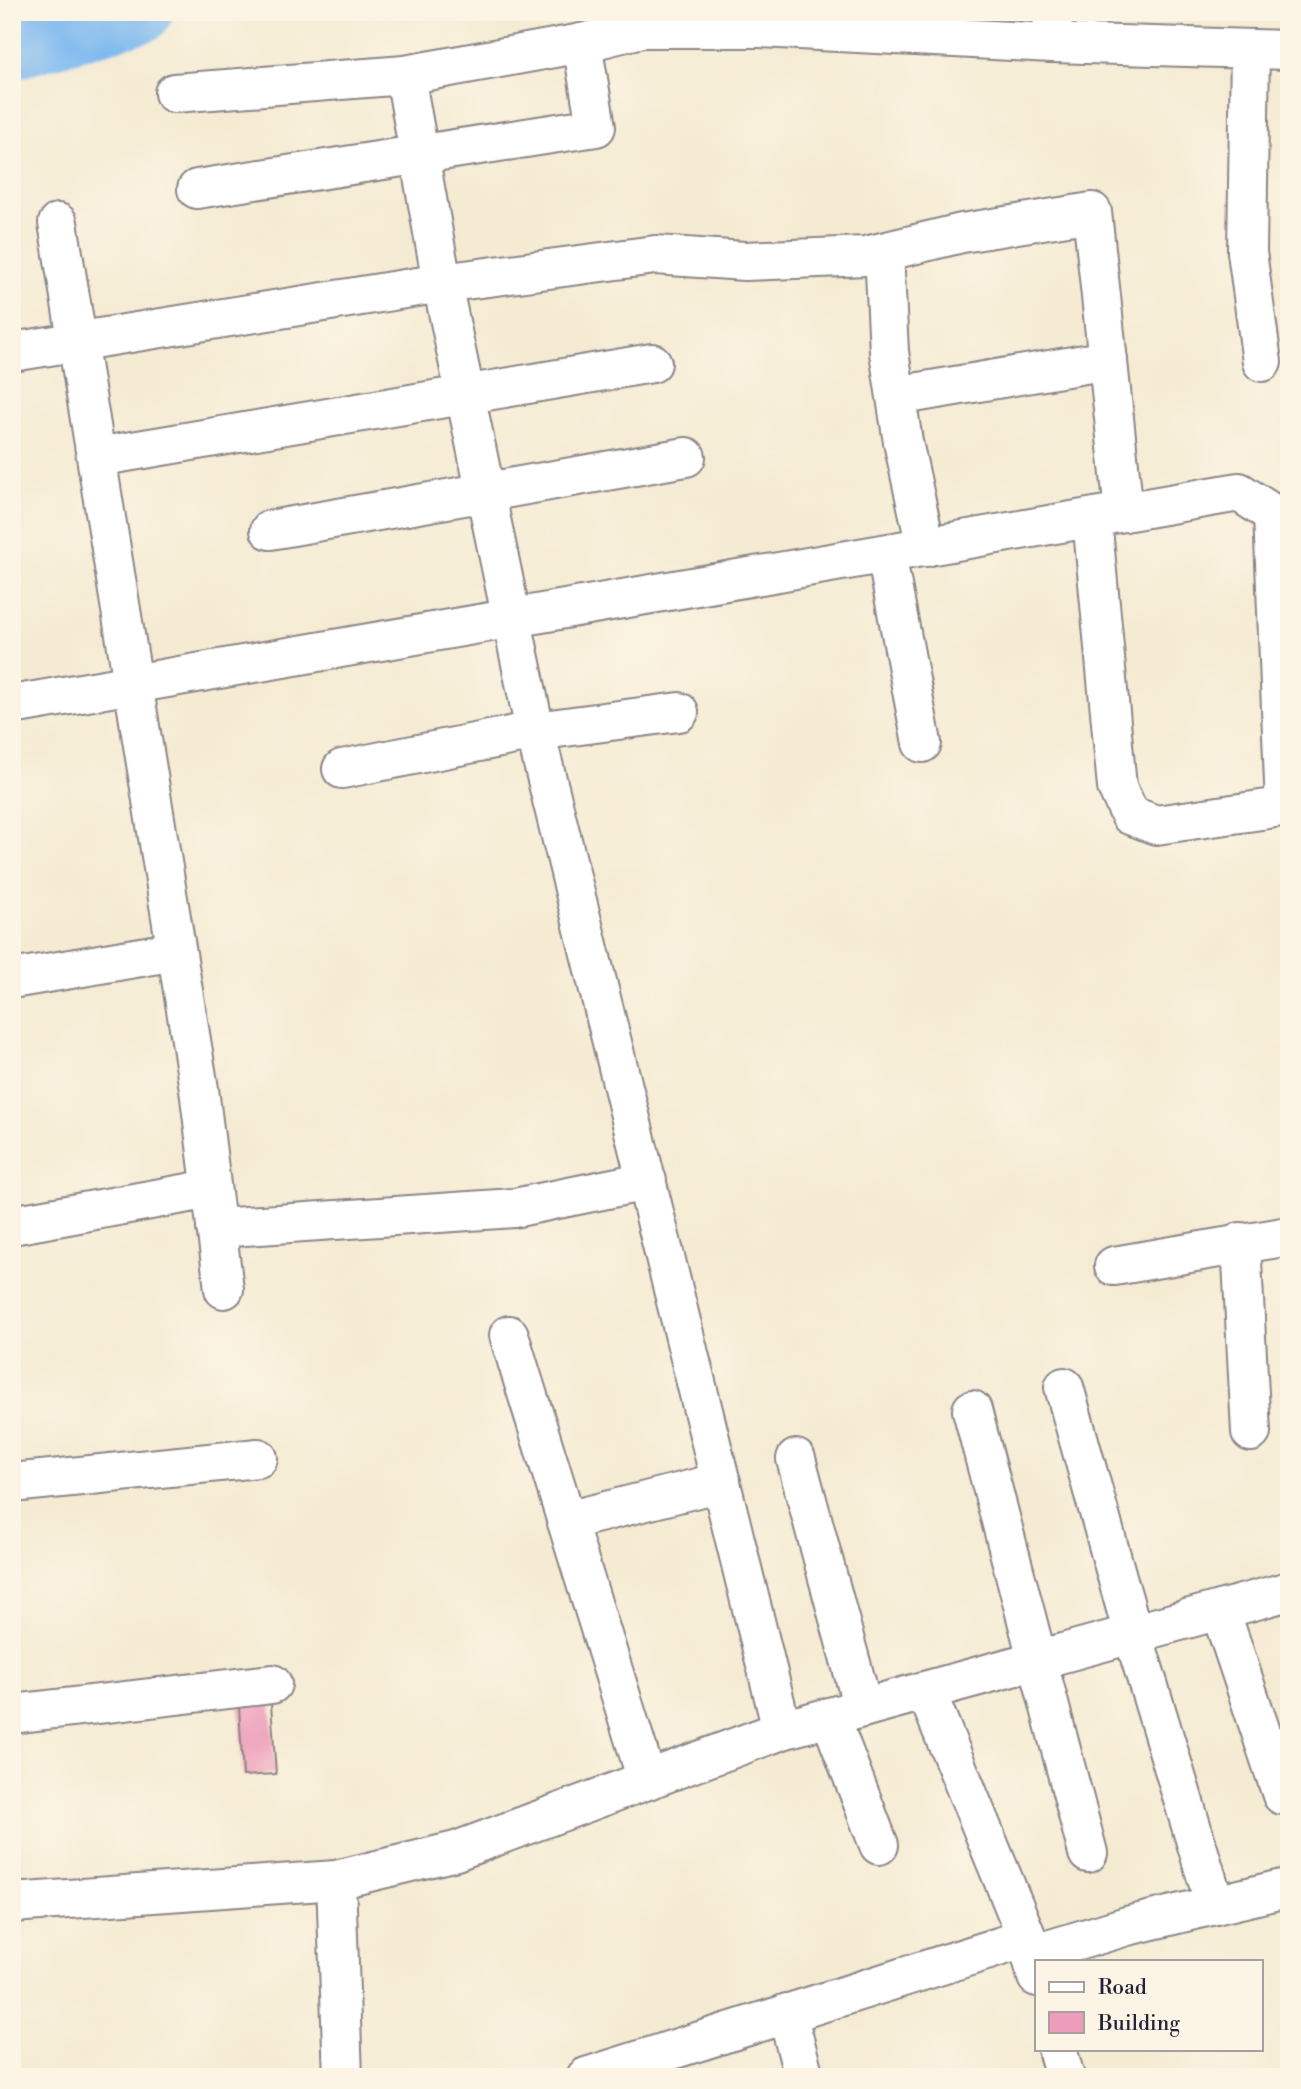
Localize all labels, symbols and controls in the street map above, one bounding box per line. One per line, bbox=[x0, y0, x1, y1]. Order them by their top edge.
legend bbox=[1035, 1960, 1262, 2050]
text: Road bbox=[1098, 1975, 1147, 2001]
text: Building bbox=[1097, 2011, 1180, 2037]

